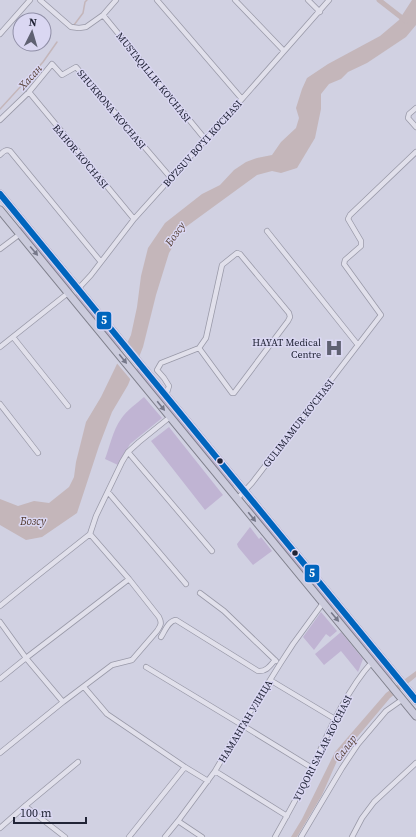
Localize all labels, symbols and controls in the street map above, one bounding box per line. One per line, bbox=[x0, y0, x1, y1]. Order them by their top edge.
north arrow bbox=[12, 12, 52, 52]
text: N bbox=[28, 15, 37, 30]
street label: MUSTAQILLIK KO'CHASI bbox=[113, 30, 194, 125]
water label: Хасан bbox=[14, 61, 46, 94]
street label: SHUKRONA KO'CHASI bbox=[75, 67, 149, 152]
street label: BO'ZSUV BO'YI KO'CHASI bbox=[160, 97, 245, 189]
street label: BAHOR KO'CHASI bbox=[50, 121, 112, 191]
water label: Бозсу bbox=[161, 219, 189, 250]
one-way arrow bbox=[29, 246, 38, 257]
line badge: 5 bbox=[96, 311, 112, 330]
text: 5 bbox=[101, 313, 107, 328]
place label: HAYAT Medical Centre bbox=[252, 336, 321, 361]
hospital icon: HAYAT Medical Centre bbox=[324, 338, 344, 358]
one-way arrow bbox=[119, 354, 127, 365]
street label: GULIMAMUR KO'CHASI bbox=[260, 377, 337, 470]
one-way arrow bbox=[156, 400, 165, 411]
unlabelled marker bbox=[215, 456, 225, 466]
one-way arrow bbox=[248, 511, 257, 522]
water label: Бозсу bbox=[19, 514, 47, 529]
unlabelled marker bbox=[290, 548, 300, 558]
line badge: 5 bbox=[304, 564, 320, 583]
text: 5 bbox=[309, 566, 315, 581]
one-way arrow bbox=[331, 612, 339, 622]
street label: НАМАНГАН УЛИЦА bbox=[216, 677, 276, 765]
street label: YUQORI SALAR KO'CHASI bbox=[290, 693, 355, 803]
water label: Салар bbox=[331, 732, 360, 765]
scale bar bbox=[14, 799, 86, 825]
text: 100 m bbox=[20, 805, 52, 821]

